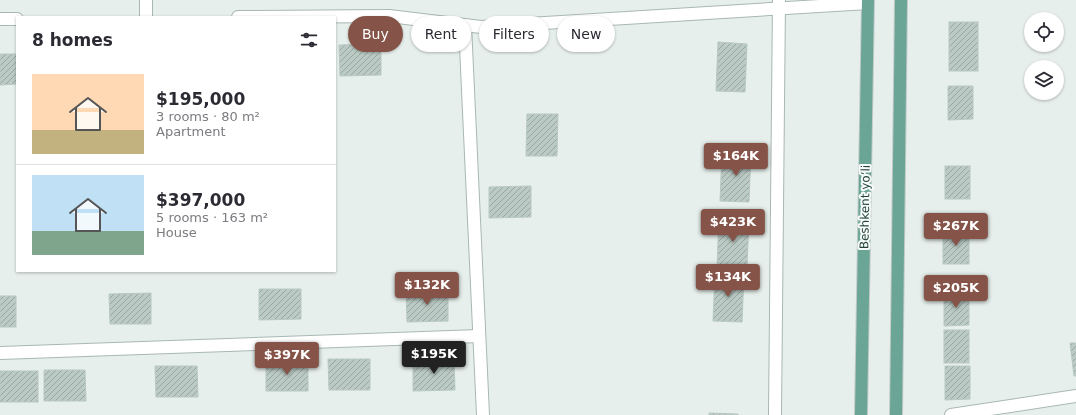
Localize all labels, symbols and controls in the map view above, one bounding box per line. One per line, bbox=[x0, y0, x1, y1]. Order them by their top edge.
map controls bbox=[1024, 12, 1064, 100]
button: locate bbox=[1024, 12, 1064, 52]
chip: Buy bbox=[348, 16, 403, 52]
chip: Rent bbox=[411, 16, 471, 52]
chip: Filters bbox=[479, 16, 549, 52]
chip: New bbox=[557, 16, 615, 52]
icon: filters bbox=[298, 29, 320, 51]
text: 8 homes bbox=[32, 30, 113, 50]
button: layers bbox=[1024, 60, 1064, 100]
text: $195,000 bbox=[156, 89, 245, 109]
icon: home bbox=[64, 90, 112, 138]
text: 3 rooms · 80 m² bbox=[156, 109, 260, 124]
text: Apartment bbox=[156, 124, 226, 139]
pin: $164K bbox=[708, 143, 764, 177]
text: $164K bbox=[713, 148, 759, 163]
street label: Beshkent yoʻli bbox=[857, 165, 873, 249]
text: $397,000 bbox=[156, 190, 245, 210]
icon: home bbox=[64, 191, 112, 239]
pin: $423K bbox=[705, 209, 761, 243]
text: 5 rooms · 163 m² bbox=[156, 210, 268, 225]
pin: $267K bbox=[928, 213, 984, 247]
text: $423K bbox=[710, 214, 756, 229]
text: $267K bbox=[933, 218, 979, 233]
text: House bbox=[156, 225, 197, 240]
pin: $134K bbox=[700, 264, 756, 298]
text: $134K bbox=[705, 269, 751, 284]
pin: $132K bbox=[399, 272, 455, 306]
pin: $205K bbox=[928, 275, 984, 309]
text: $132K bbox=[404, 277, 450, 292]
text: $205K bbox=[933, 280, 979, 295]
pin: $195K bbox=[406, 341, 462, 375]
pin: $397K bbox=[259, 342, 315, 376]
text: $195K bbox=[411, 346, 457, 361]
text: $397K bbox=[264, 347, 310, 362]

